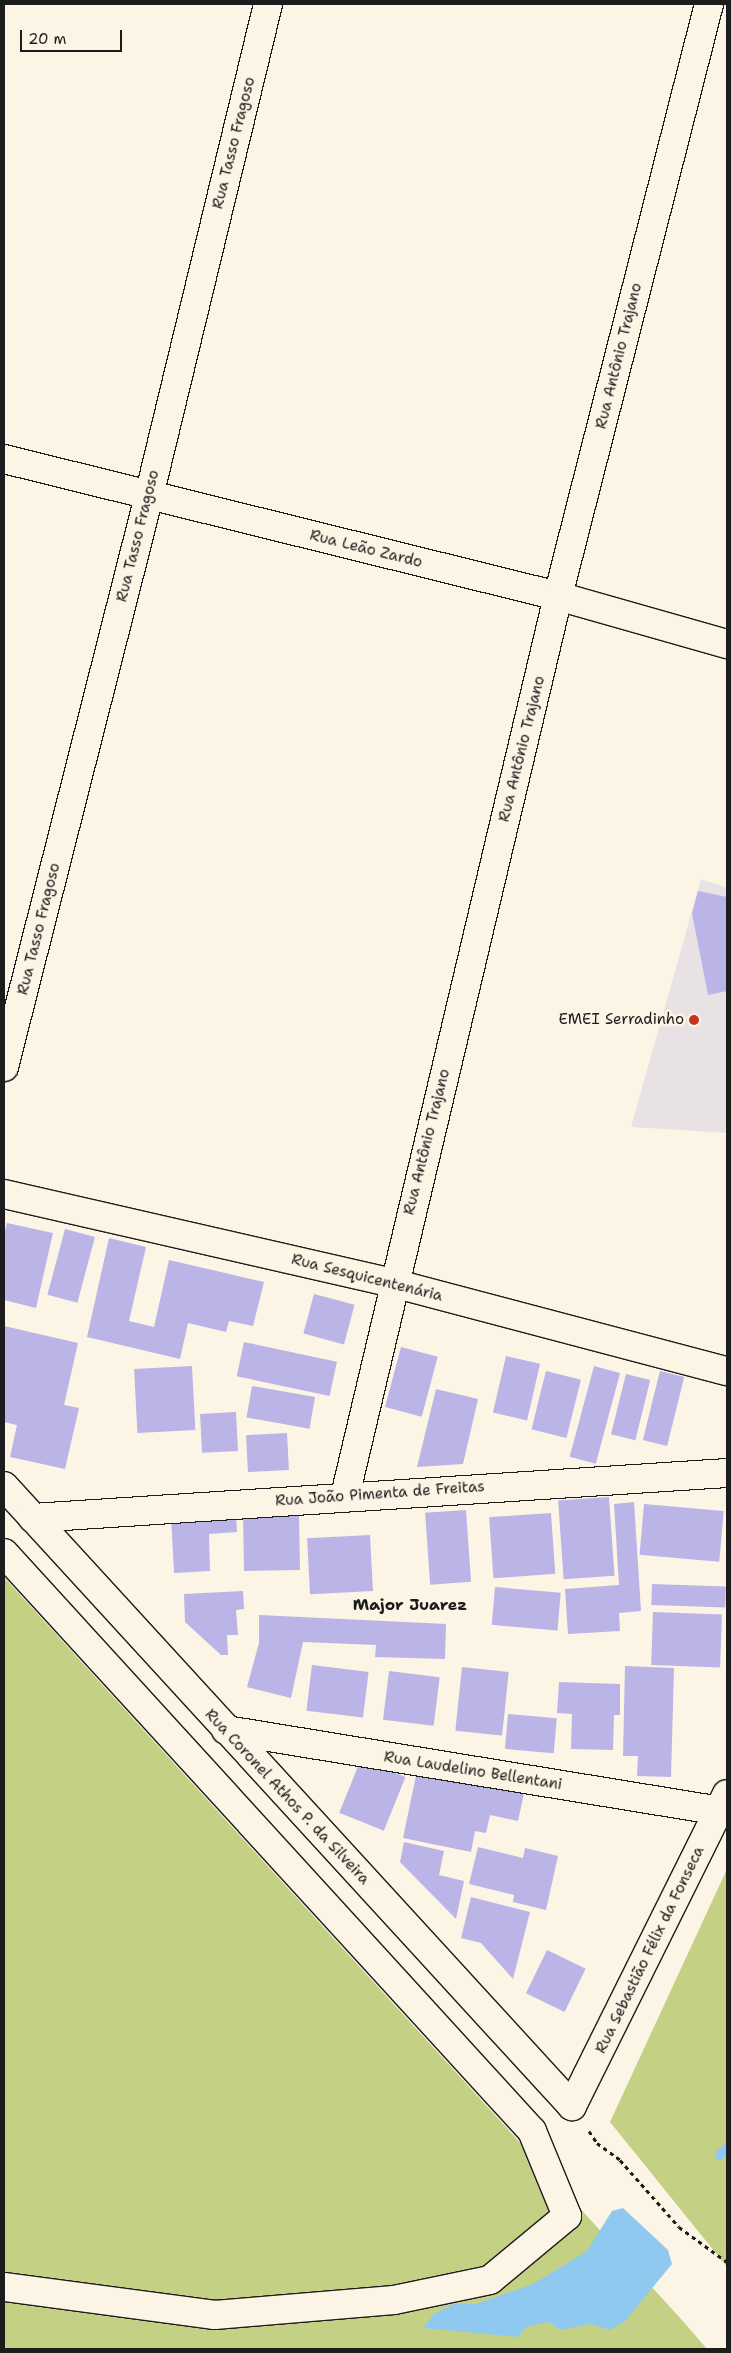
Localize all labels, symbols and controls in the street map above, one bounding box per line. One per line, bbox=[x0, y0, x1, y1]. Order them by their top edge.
scale bar bbox=[22, 20, 125, 52]
text: 20 m bbox=[28, 29, 67, 49]
street label: Rua Tasso Fragoso bbox=[209, 75, 259, 211]
street label: Rua Antônio Trajano bbox=[592, 281, 646, 431]
street label: Rua Tasso Fragoso bbox=[113, 468, 163, 604]
street label: Rua Leão Zardo bbox=[308, 526, 424, 572]
street label: Rua Antônio Trajano bbox=[495, 674, 549, 824]
street label: Rua Tasso Fragoso bbox=[14, 861, 64, 997]
place label: EMEI Serradinho bbox=[559, 1011, 684, 1029]
marker: EMEI Serradinho bbox=[688, 1014, 700, 1026]
street label: Rua Antônio Trajano bbox=[400, 1067, 454, 1217]
street label: Rua Sesquicentenária bbox=[290, 1250, 444, 1306]
street label: Rua João Pimenta de Freitas bbox=[275, 1478, 485, 1510]
district label: Major Juarez bbox=[353, 1595, 467, 1615]
street label: Rua Coronel Athos P. da Silveira bbox=[201, 1706, 373, 1888]
street label: Rua Laudelino Bellentani bbox=[383, 1748, 563, 1794]
street label: Rua Sebastião Félix da Fonseca bbox=[592, 1844, 708, 2056]

